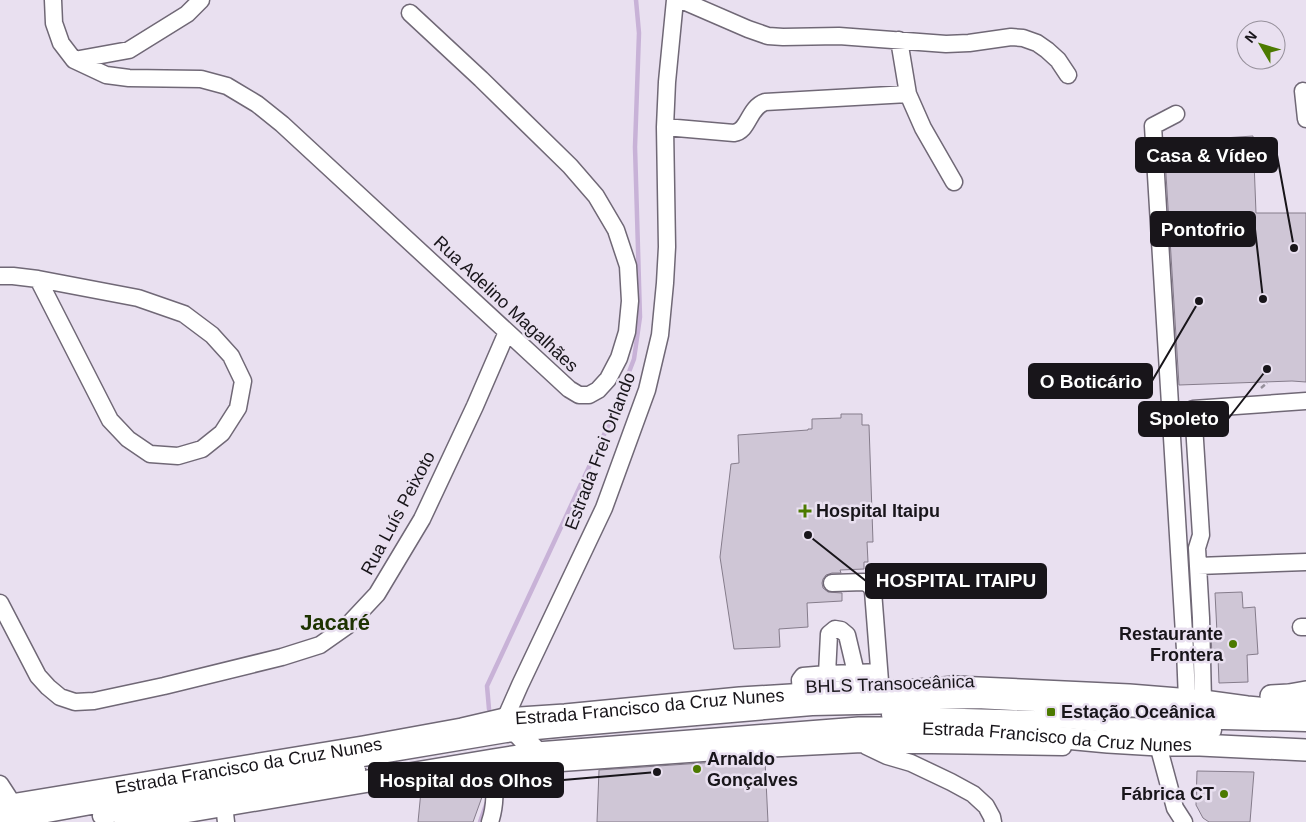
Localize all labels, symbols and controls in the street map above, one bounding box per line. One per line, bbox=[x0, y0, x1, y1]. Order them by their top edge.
north arrow bbox=[1236, 20, 1286, 70]
text: N bbox=[1241, 28, 1260, 46]
callout: Casa & Vídeo bbox=[1136, 138, 1277, 172]
text: Casa & Vídeo bbox=[1146, 145, 1268, 166]
callout: Pontofrio bbox=[1151, 212, 1255, 246]
text: Pontofrio bbox=[1161, 219, 1245, 240]
street label: Rua Adelino Magalhães bbox=[430, 232, 582, 376]
callout: O Boticário bbox=[1029, 364, 1152, 398]
street label: Estrada Frei Orlando bbox=[561, 369, 639, 533]
text: O Boticário bbox=[1040, 371, 1142, 392]
callout: Spoleto bbox=[1139, 402, 1228, 436]
text: Spoleto bbox=[1149, 408, 1219, 429]
street label: Rua Luís Peixoto bbox=[357, 448, 439, 578]
place label: Hospital Itaipu bbox=[816, 501, 940, 521]
marker: Hospital Itaipu bbox=[798, 504, 812, 518]
callout: HOSPITAL ITAIPU bbox=[866, 564, 1046, 598]
text: HOSPITAL ITAIPU bbox=[876, 570, 1036, 591]
district label: Jacaré bbox=[300, 610, 370, 635]
place label: Restaurante Frontera bbox=[1119, 624, 1224, 665]
marker: Restaurante Frontera bbox=[1227, 638, 1239, 650]
street label: BHLS Transoceânica bbox=[805, 671, 976, 697]
street label: Estrada Francisco da Cruz Nunes bbox=[514, 685, 785, 728]
place label: Estação Oceânica bbox=[1061, 702, 1216, 722]
marker: Estação Oceânica bbox=[1045, 706, 1057, 718]
street label: Estrada Francisco da Cruz Nunes bbox=[922, 719, 1192, 755]
street label: Estrada Francisco da Cruz Nunes bbox=[114, 734, 384, 798]
place label: Arnaldo Gonçalves bbox=[707, 749, 798, 790]
callout: Hospital dos Olhos bbox=[369, 763, 563, 797]
marker: Arnaldo Gonçalves bbox=[691, 763, 703, 775]
text: Hospital dos Olhos bbox=[379, 770, 553, 791]
place label: Fábrica CT bbox=[1121, 784, 1214, 804]
marker: Fábrica CT bbox=[1218, 788, 1230, 800]

